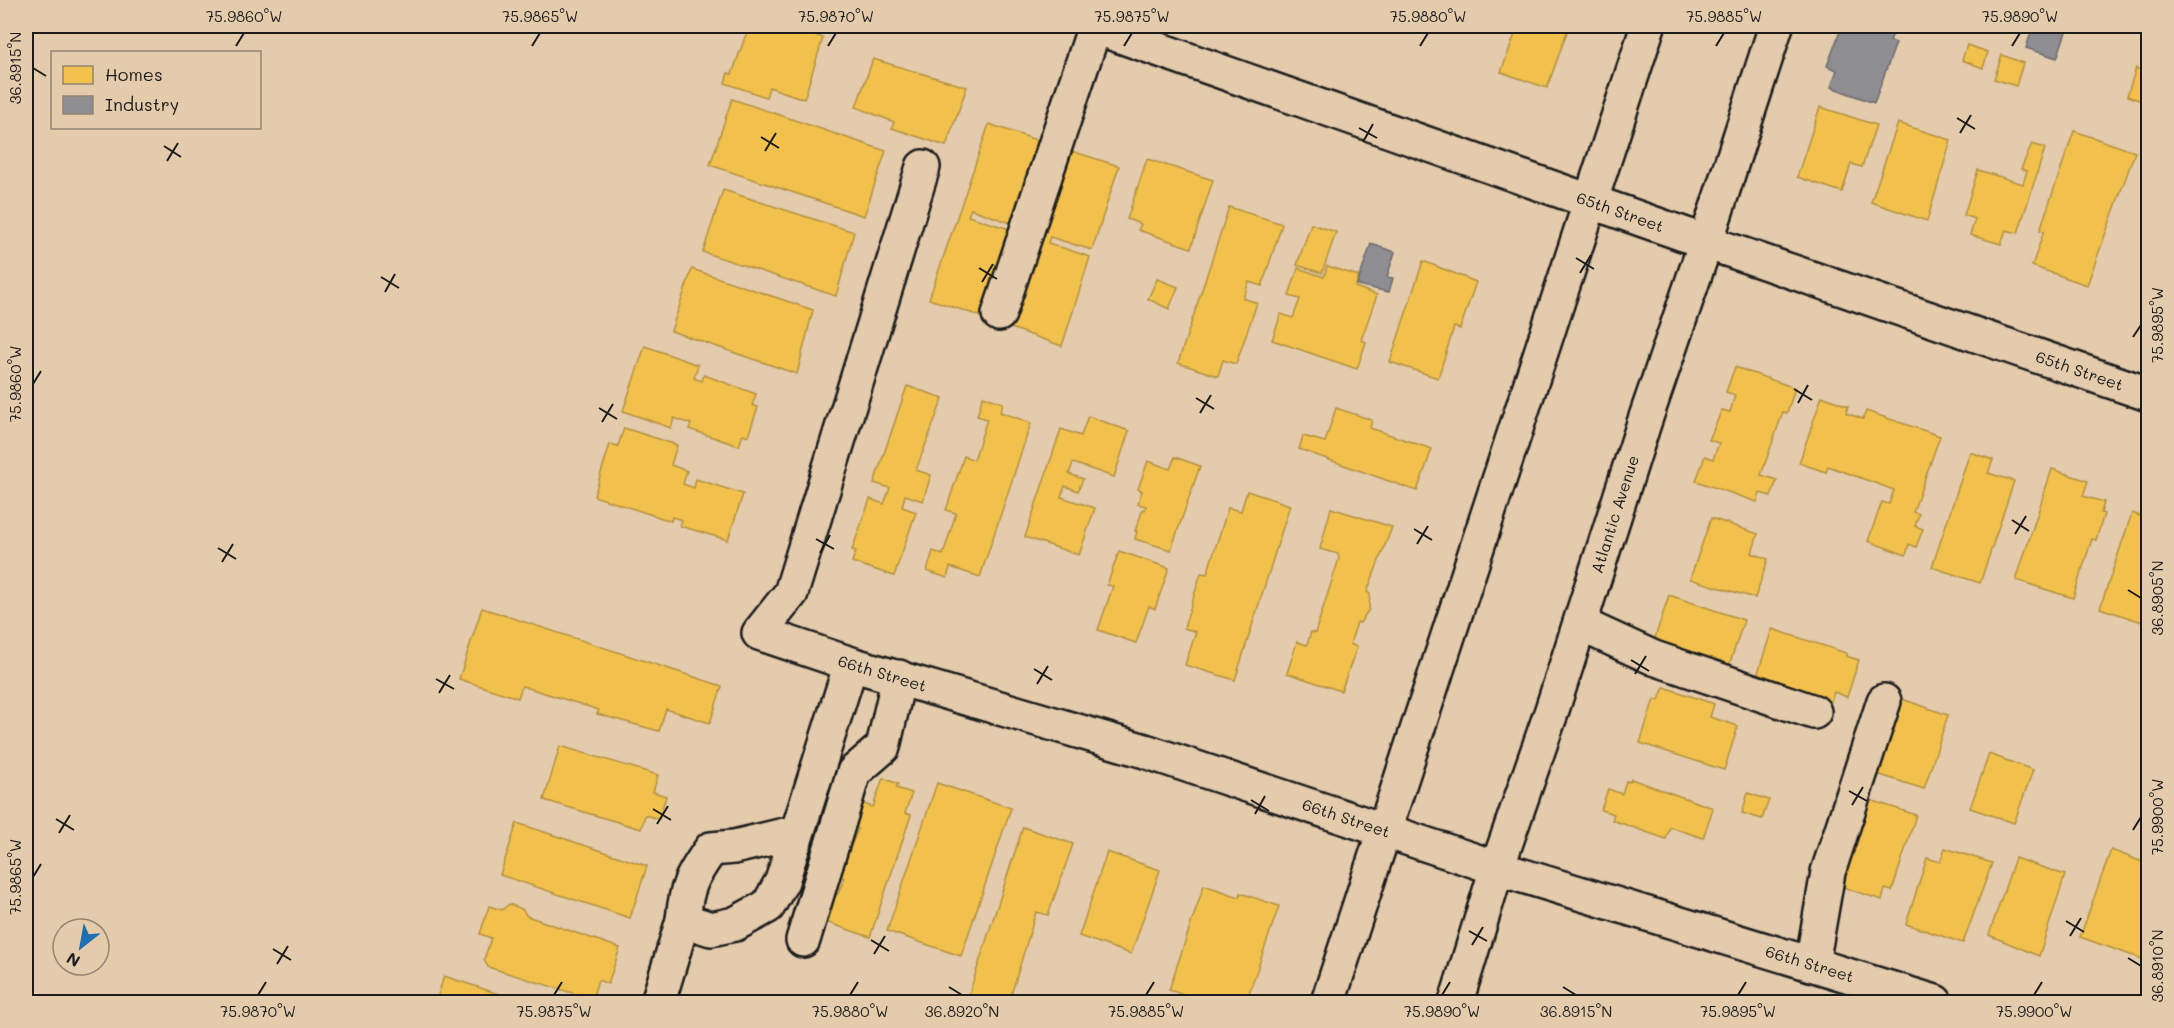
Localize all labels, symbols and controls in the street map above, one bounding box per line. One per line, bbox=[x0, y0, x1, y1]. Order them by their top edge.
text: 75.9860°W bbox=[206, 6, 282, 26]
text: 75.9865°W bbox=[502, 6, 578, 26]
text: 75.9870°W bbox=[798, 6, 874, 26]
text: 75.9875°W bbox=[1094, 6, 1170, 26]
text: 75.9880°W bbox=[1390, 6, 1466, 26]
text: 75.9885°W bbox=[1686, 6, 1762, 26]
text: 75.9890°W bbox=[1982, 6, 2058, 26]
text: 36.8915°N bbox=[5, 32, 25, 104]
legend bbox=[51, 51, 261, 129]
text: Homes bbox=[105, 62, 163, 86]
text: Industry bbox=[105, 92, 179, 116]
street label: 65th Street bbox=[1574, 186, 1667, 236]
text: 75.9895°W bbox=[2147, 287, 2167, 363]
street label: 65th Street bbox=[2033, 345, 2126, 395]
text: 75.9860°W bbox=[5, 346, 25, 422]
street label: Atlantic Avenue bbox=[1585, 452, 1643, 576]
text: 36.8905°N bbox=[2147, 560, 2167, 636]
street label: 66th Street bbox=[835, 649, 929, 696]
text: 75.9900°W bbox=[2147, 779, 2167, 855]
street label: 66th Street bbox=[1300, 793, 1393, 842]
text: 75.9865°W bbox=[5, 839, 25, 915]
north arrow bbox=[51, 917, 111, 977]
text: 36.8910°N bbox=[2147, 929, 2167, 1003]
street label: 66th Street bbox=[1763, 940, 1857, 987]
text: N bbox=[62, 948, 84, 972]
text: 75.9870°W bbox=[220, 1001, 296, 1021]
text: 75.9875°W bbox=[516, 1001, 592, 1021]
text: 75.9880°W bbox=[812, 1001, 888, 1021]
text: 36.8920°N bbox=[925, 1001, 999, 1021]
text: 75.9885°W bbox=[1108, 1001, 1184, 1021]
text: 75.9890°W bbox=[1404, 1001, 1480, 1021]
text: 36.8915°N bbox=[1540, 1001, 1612, 1021]
text: 75.9895°W bbox=[1700, 1001, 1776, 1021]
text: 75.9900°W bbox=[1996, 1001, 2072, 1021]

